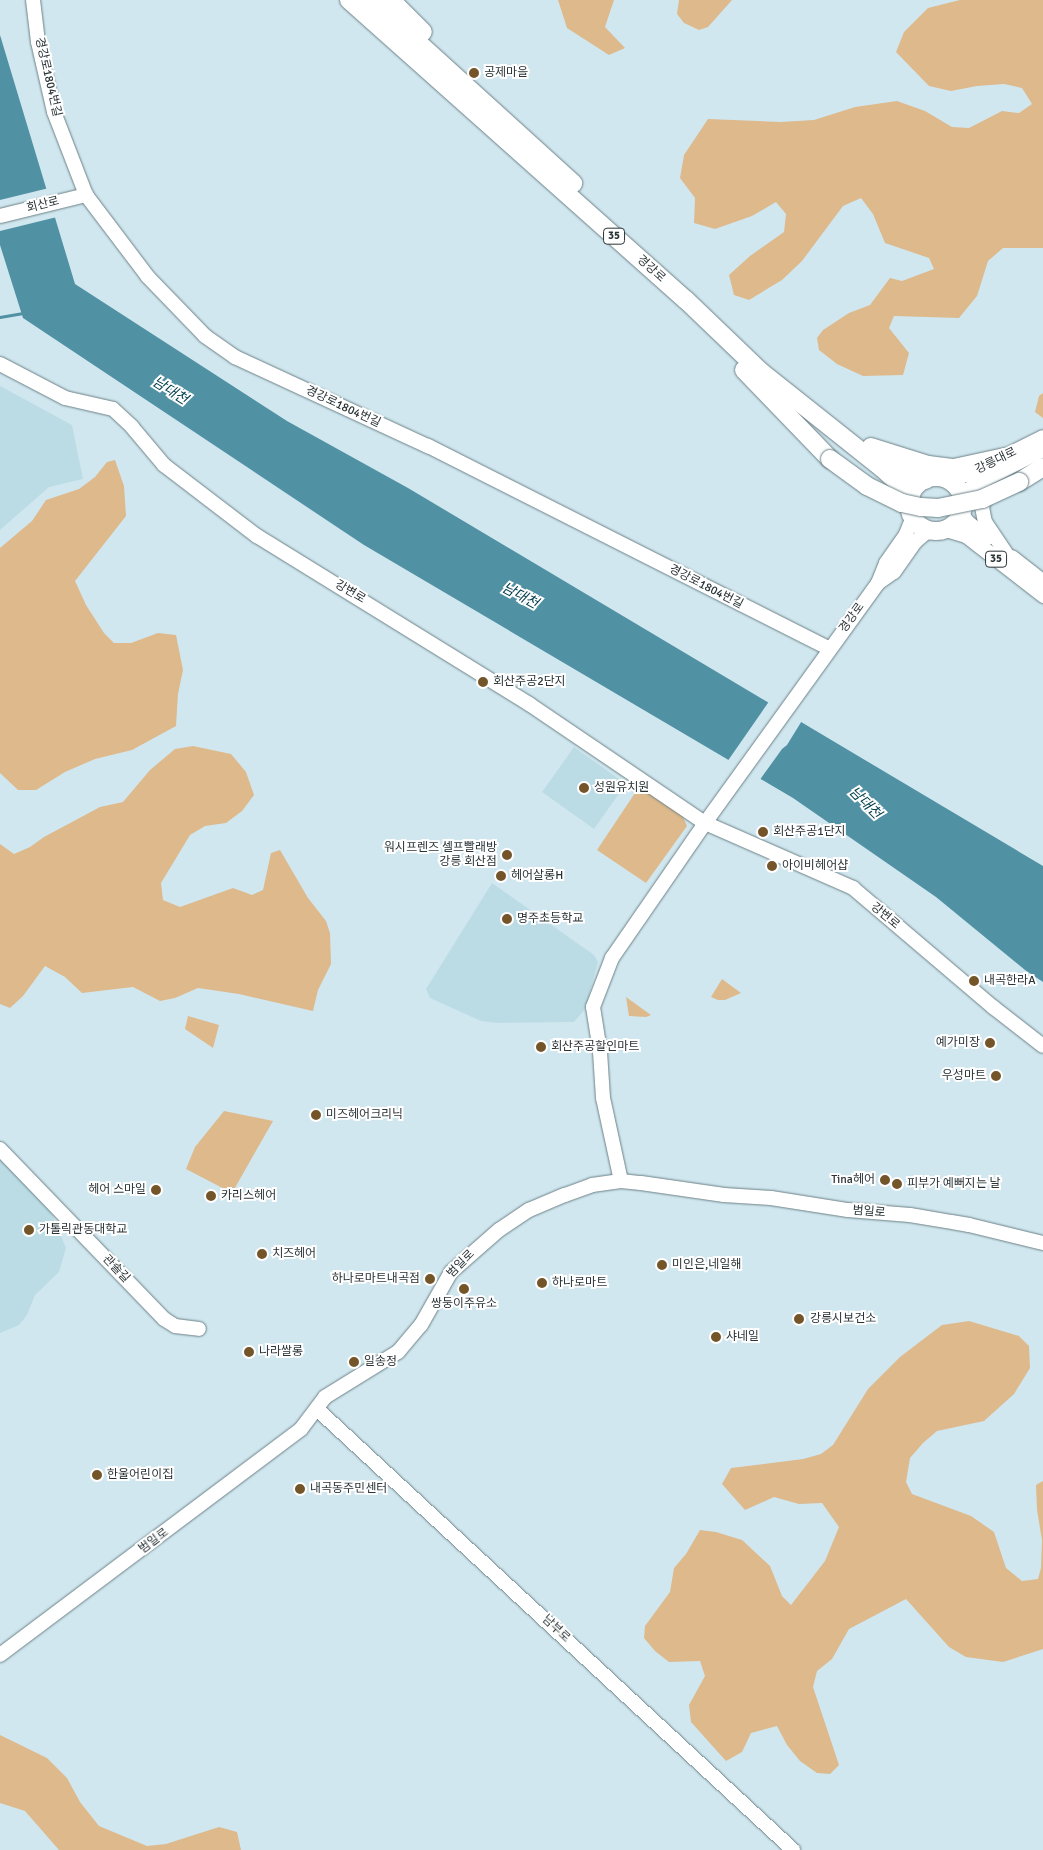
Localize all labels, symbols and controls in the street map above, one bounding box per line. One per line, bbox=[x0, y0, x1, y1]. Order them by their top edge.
street label: 경강로1804번길 bbox=[32, 36, 64, 118]
place label: 공제마을 bbox=[484, 66, 528, 80]
marker: 공제마을 bbox=[468, 67, 480, 79]
street label: 회산로 bbox=[25, 194, 61, 216]
road number: 35 bbox=[603, 228, 625, 245]
street label: 경강로 bbox=[634, 253, 668, 285]
water label: 남대천 bbox=[149, 374, 191, 408]
street label: 경강로1804번길 bbox=[303, 383, 383, 431]
street label: 강릉대로 bbox=[973, 445, 1019, 477]
road number: 35 bbox=[985, 550, 1007, 568]
street label: 경강로1804번길 bbox=[667, 562, 745, 612]
street label: 강변로 bbox=[332, 577, 368, 607]
water label: 남대천 bbox=[499, 580, 541, 612]
street label: 경강로 bbox=[836, 600, 868, 636]
place label: 회산주공2단지 bbox=[493, 675, 566, 689]
marker: 회산주공2단지 bbox=[477, 676, 489, 688]
place label: 성원유치원 bbox=[594, 781, 649, 795]
marker: 성원유치원 bbox=[578, 782, 590, 794]
water label: 남대천 bbox=[845, 783, 885, 823]
place label: 회산주공1단지 bbox=[773, 825, 846, 839]
marker: 회산주공1단지 bbox=[757, 826, 769, 838]
place label: 워시프렌즈 셀프빨래방 강릉 회산점 bbox=[384, 841, 497, 869]
marker: 워시프렌즈 셀프빨래방 강릉 회산점 bbox=[501, 849, 513, 861]
place label: 아이비헤어샵 bbox=[782, 859, 848, 873]
marker: 아이비헤어샵 bbox=[766, 860, 778, 872]
place label: 헤어살롱H bbox=[511, 869, 563, 883]
marker: 헤어살롱H bbox=[495, 870, 507, 882]
street label: 강변로 bbox=[868, 900, 902, 932]
place label: 명주초등학교 bbox=[517, 912, 583, 926]
marker: 명주초등학교 bbox=[501, 913, 513, 925]
place label: 내곡한라A bbox=[984, 974, 1035, 988]
marker: 내곡한라A bbox=[968, 975, 980, 987]
place label: 예가미장 bbox=[936, 1036, 980, 1050]
marker: 예가미장 bbox=[984, 1037, 996, 1049]
place label: 회산주공할인마트 bbox=[551, 1040, 639, 1054]
marker: 회산주공할인마트 bbox=[535, 1041, 547, 1053]
place label: 우성마트 bbox=[942, 1069, 986, 1083]
marker: 우성마트 bbox=[990, 1070, 1002, 1082]
place label: 미즈헤어크리닉 bbox=[326, 1108, 403, 1122]
marker: 미즈헤어크리닉 bbox=[310, 1109, 322, 1121]
place label: Tina헤어 bbox=[831, 1173, 875, 1187]
marker: Tina헤어 bbox=[879, 1174, 891, 1186]
place label: 피부가 예뻐지는 날 bbox=[907, 1177, 1001, 1191]
marker: 피부가 예뻐지는 날 bbox=[891, 1178, 903, 1190]
place label: 헤어 스마일 bbox=[88, 1183, 146, 1197]
marker: 헤어 스마일 bbox=[150, 1184, 162, 1196]
place label: 카리스헤어 bbox=[221, 1189, 276, 1203]
marker: 카리스헤어 bbox=[205, 1190, 217, 1202]
street label: 범일로 bbox=[852, 1203, 886, 1221]
place label: 가톨릭관동대학교 bbox=[39, 1223, 127, 1237]
marker: 가톨릭관동대학교 bbox=[23, 1224, 35, 1236]
place label: 치즈헤어 bbox=[272, 1247, 316, 1261]
street label: 범일로 bbox=[444, 1247, 478, 1281]
marker: 치즈헤어 bbox=[256, 1248, 268, 1260]
street label: 관솔길 bbox=[99, 1252, 133, 1286]
place label: 미인은,네일해 bbox=[672, 1258, 741, 1272]
marker: 미인은,네일해 bbox=[656, 1259, 668, 1271]
place label: 하나로마트내곡점 bbox=[332, 1272, 420, 1286]
marker: 하나로마트내곡점 bbox=[424, 1273, 436, 1285]
place label: 하나로마트 bbox=[552, 1276, 607, 1290]
marker: 하나로마트 bbox=[536, 1277, 548, 1289]
marker: 쌍둥이주유소 bbox=[458, 1283, 470, 1295]
place label: 쌍둥이주유소 bbox=[431, 1297, 497, 1311]
marker: 강릉시보건소 bbox=[792, 1312, 806, 1326]
place label: 강릉시보건소 bbox=[810, 1312, 876, 1326]
place label: 샤네일 bbox=[726, 1330, 759, 1344]
marker: 샤네일 bbox=[710, 1331, 722, 1343]
place label: 나라쌀롱 bbox=[259, 1345, 303, 1359]
marker: 나라쌀롱 bbox=[243, 1346, 255, 1358]
place label: 일송정 bbox=[364, 1355, 397, 1369]
marker: 일송정 bbox=[348, 1356, 360, 1368]
place label: 한울어린이집 bbox=[107, 1468, 173, 1482]
marker: 한울어린이집 bbox=[91, 1469, 103, 1481]
place label: 내곡동주민센터 bbox=[310, 1482, 387, 1496]
marker: 내곡동주민센터 bbox=[294, 1483, 306, 1495]
street label: 범일로 bbox=[136, 1525, 172, 1557]
street label: 남부로 bbox=[539, 1612, 573, 1646]

